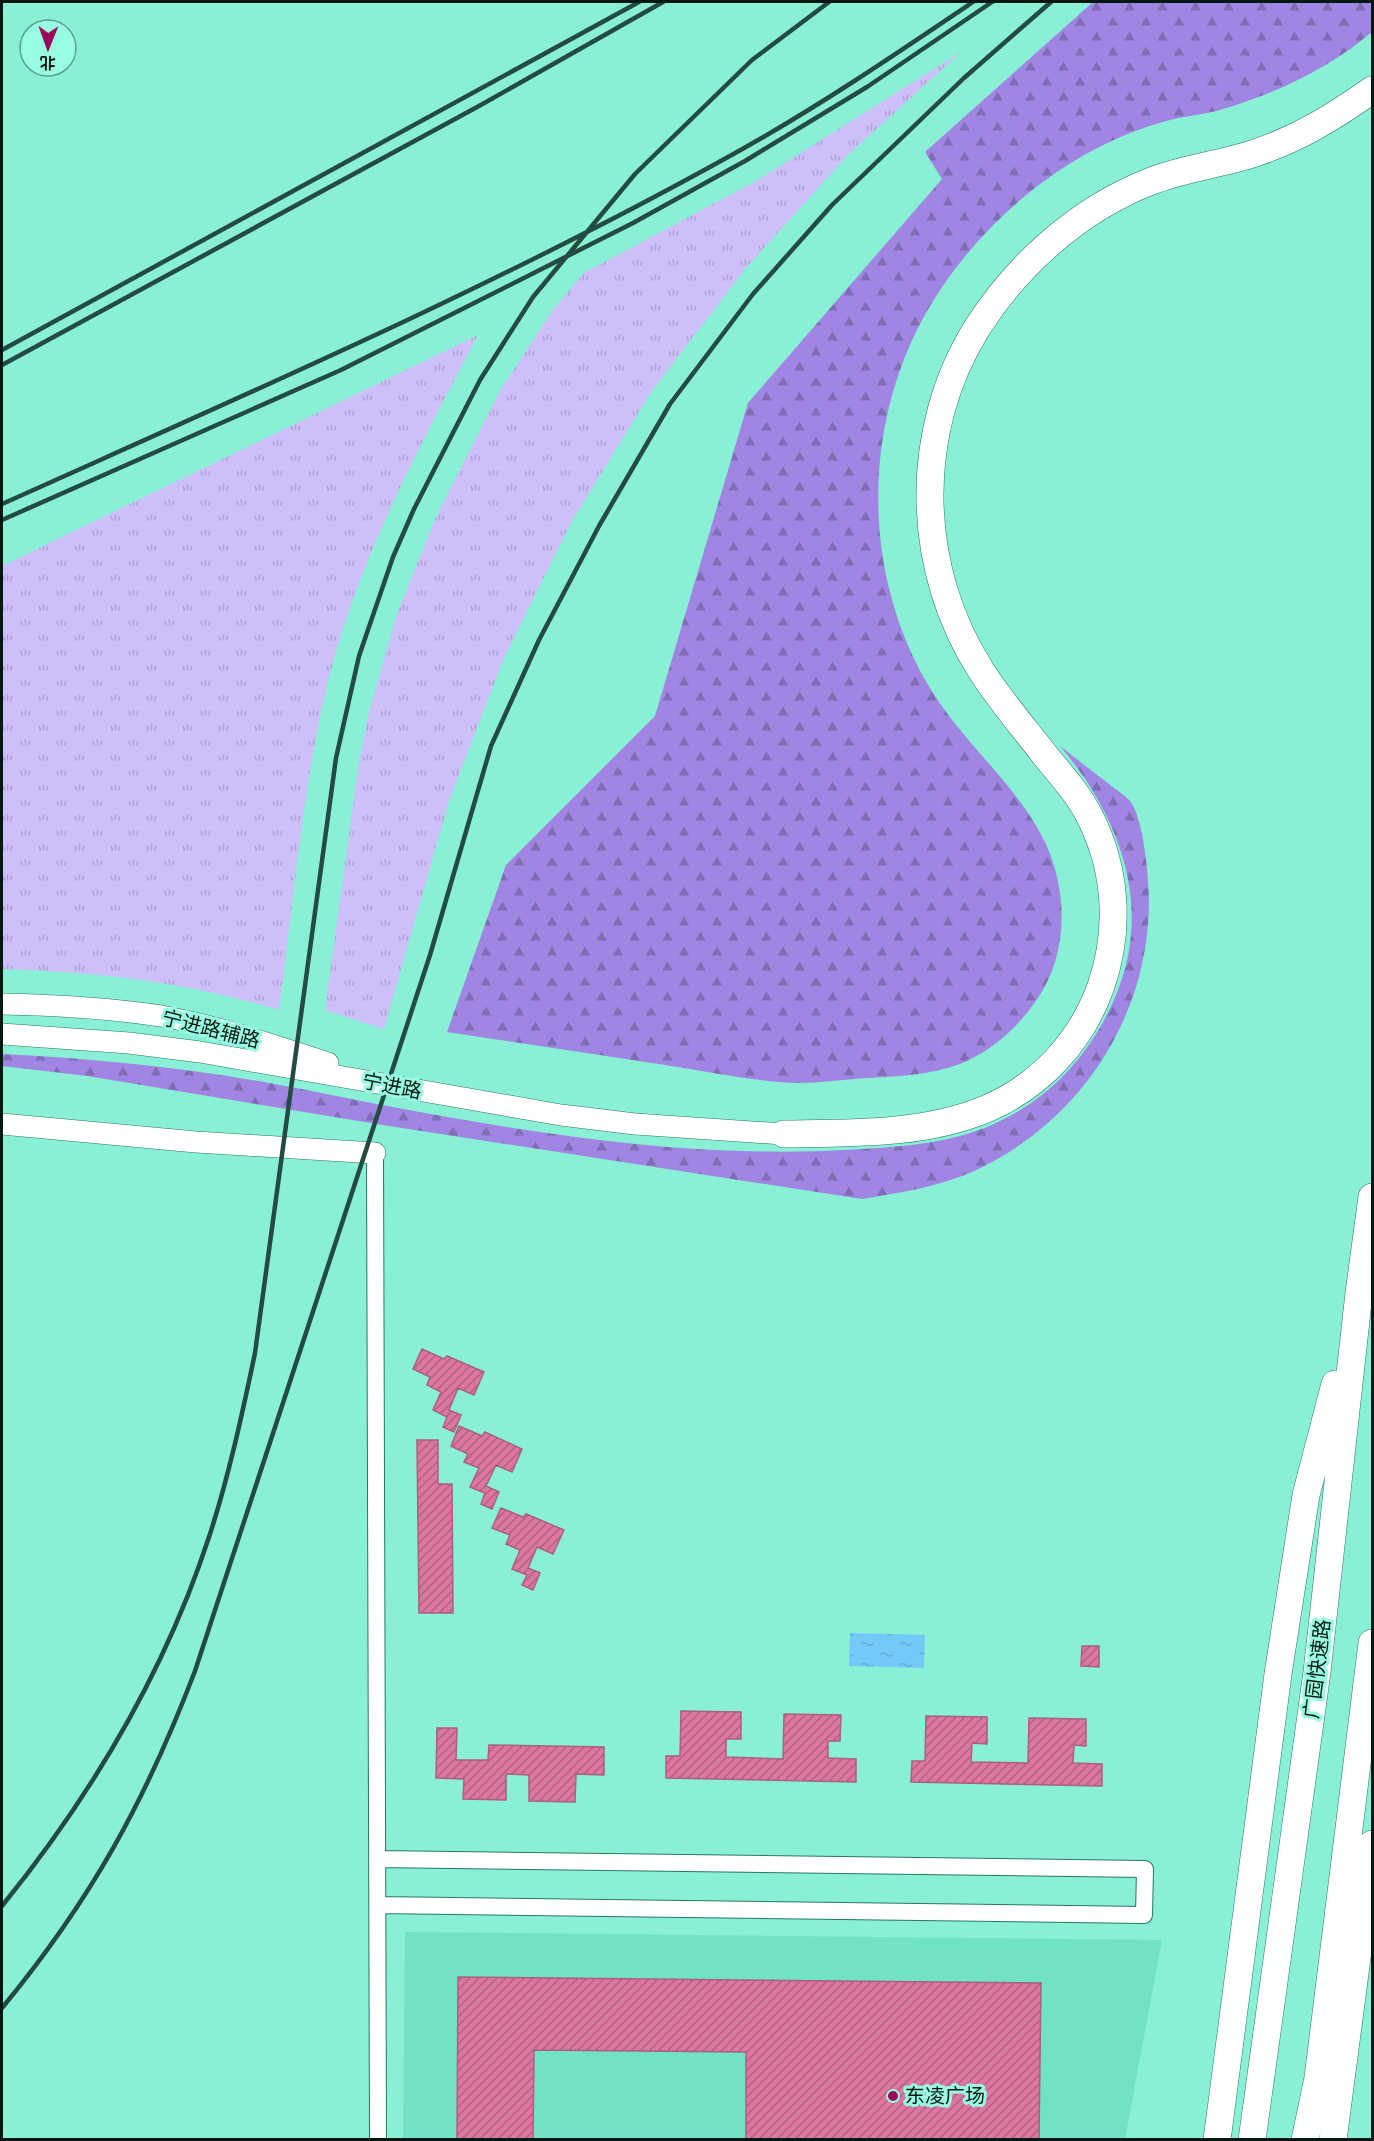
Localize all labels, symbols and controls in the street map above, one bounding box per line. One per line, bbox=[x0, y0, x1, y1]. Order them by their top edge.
north arrow bbox=[18, 18, 78, 78]
text: 北 bbox=[40, 53, 56, 72]
street label: 宁进路辅路 bbox=[160, 1005, 262, 1053]
street label: 宁进路 bbox=[360, 1068, 424, 1104]
street label: 广园快速路 bbox=[1299, 1618, 1335, 1720]
place label: 东凌广场 bbox=[905, 2084, 985, 2108]
marker: 东凌广场 bbox=[886, 2089, 900, 2103]

